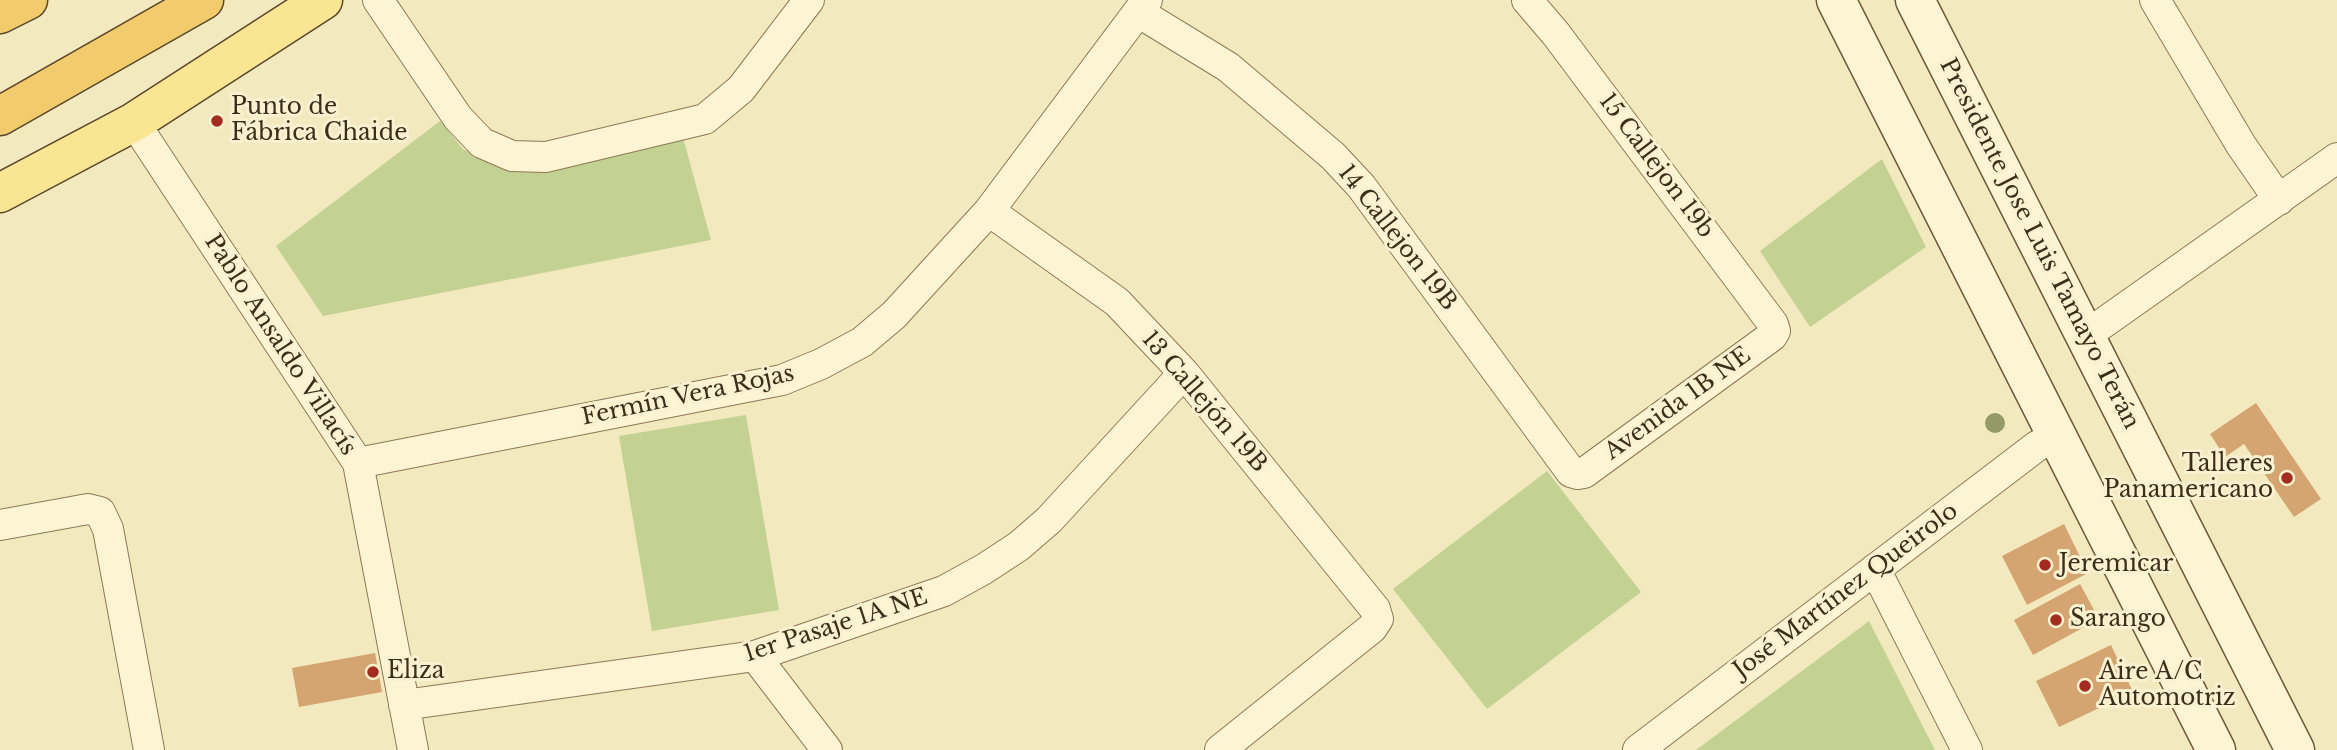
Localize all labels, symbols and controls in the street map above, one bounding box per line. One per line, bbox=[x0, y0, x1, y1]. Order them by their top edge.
street label: Presidente Jose Luis Tamayo Terán bbox=[1933, 54, 2145, 434]
street label: 15 Callejon 19b bbox=[1593, 88, 1719, 244]
place label: Punto de Fábrica Chaide bbox=[231, 94, 407, 148]
marker: Punto de Fábrica Chaide bbox=[209, 113, 225, 129]
street label: 14 Callejon 19B bbox=[1332, 160, 1462, 316]
street label: Pablo Ansaldo Villacís bbox=[198, 229, 362, 461]
street label: 13 Callejón 19B bbox=[1135, 326, 1273, 478]
street label: Avenida 1B NE bbox=[1600, 342, 1756, 466]
street label: Fermín Vera Rojas bbox=[579, 360, 797, 432]
place label: Talleres Panamericano bbox=[2104, 451, 2273, 505]
marker: Talleres Panamericano bbox=[2279, 470, 2295, 486]
street label: José Martínez Queirolo bbox=[1728, 498, 1964, 684]
place label: Jeremicar bbox=[2059, 551, 2173, 579]
marker: Jeremicar bbox=[2037, 557, 2053, 573]
street label: 1er Pasaje 1A NE bbox=[741, 583, 931, 669]
place label: Sarango bbox=[2070, 606, 2166, 634]
marker: Sarango bbox=[2048, 612, 2064, 628]
place label: Eliza bbox=[387, 658, 445, 686]
place label: Aire A/C Automotriz bbox=[2099, 659, 2236, 713]
marker: Eliza bbox=[365, 664, 381, 680]
marker: Aire A/C Automotriz bbox=[2077, 678, 2093, 694]

